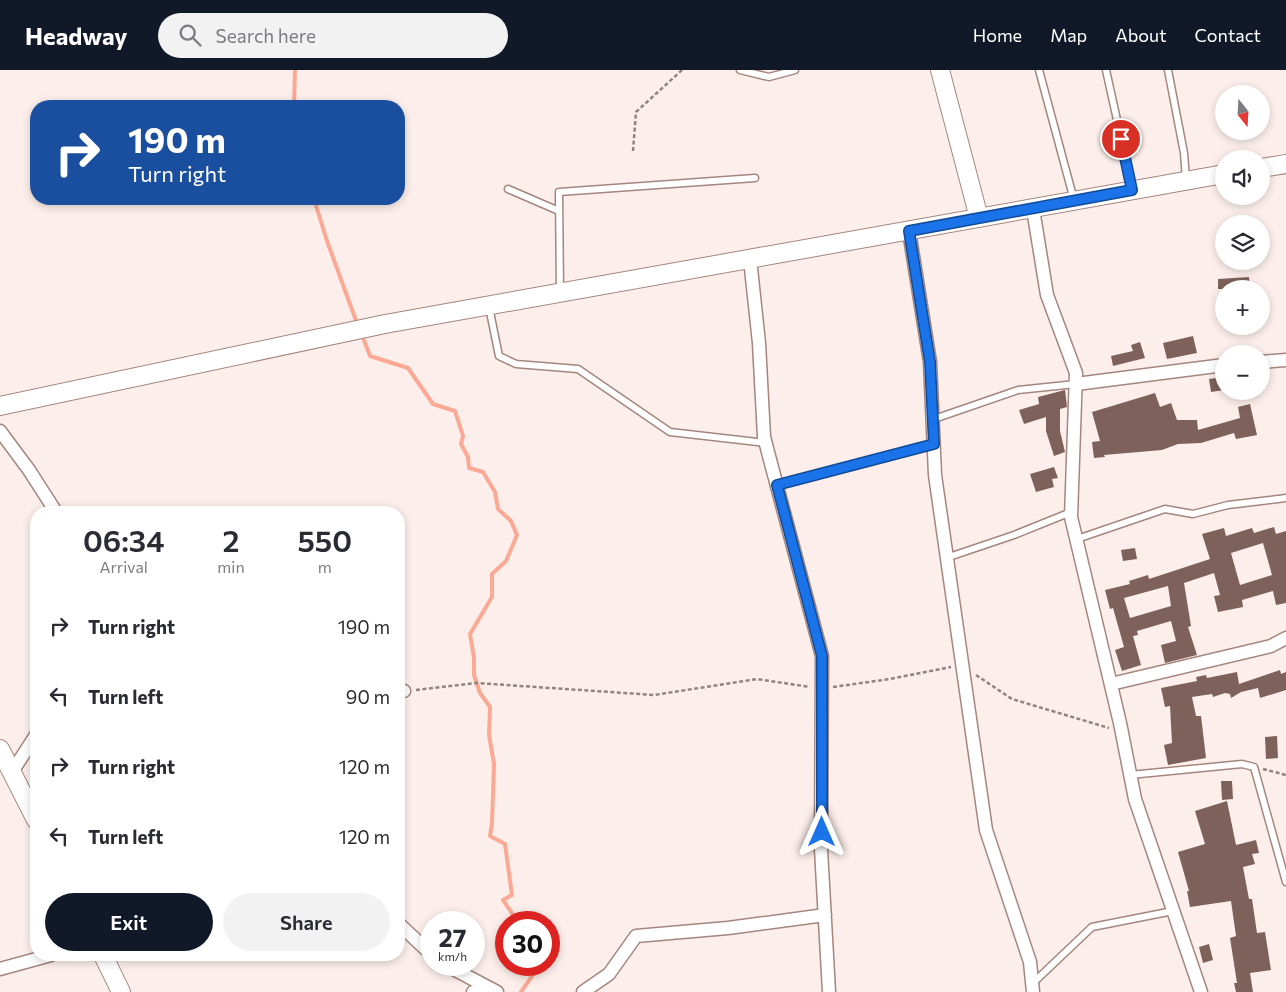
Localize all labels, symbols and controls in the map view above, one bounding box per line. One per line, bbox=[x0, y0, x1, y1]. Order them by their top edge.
search box bbox=[158, 13, 508, 58]
text: Headway bbox=[25, 21, 128, 50]
icon: search bbox=[176, 21, 204, 49]
text: Search here bbox=[216, 24, 316, 47]
text: Home bbox=[973, 24, 1022, 46]
text: Map bbox=[1050, 24, 1087, 46]
text: About bbox=[1115, 24, 1167, 46]
text: Contact bbox=[1195, 24, 1261, 46]
north arrow bbox=[1215, 85, 1270, 140]
map controls bbox=[1215, 85, 1270, 400]
text: 190 m bbox=[128, 117, 226, 160]
pin bbox=[1100, 118, 1142, 160]
icon: right bbox=[45, 120, 110, 185]
icon: arrive bbox=[1107, 125, 1135, 153]
button: sound bbox=[1215, 150, 1270, 205]
text: Turn right bbox=[128, 160, 226, 187]
button: layers bbox=[1215, 215, 1270, 270]
button: + bbox=[1215, 280, 1270, 335]
button: − bbox=[1215, 345, 1270, 400]
text: 06:34 bbox=[83, 521, 164, 558]
text: 2 bbox=[222, 521, 239, 558]
text: 550 bbox=[297, 521, 352, 558]
text: Arrival bbox=[99, 557, 148, 576]
text: min bbox=[217, 557, 245, 576]
text: m bbox=[318, 557, 332, 576]
icon: right bbox=[45, 612, 73, 640]
text: Turn right bbox=[88, 615, 175, 638]
text: 190 m bbox=[338, 615, 390, 638]
icon: left bbox=[45, 682, 73, 710]
text: Turn left bbox=[88, 685, 163, 708]
text: 90 m bbox=[346, 685, 390, 708]
icon: right bbox=[45, 752, 73, 780]
text: Turn right bbox=[88, 755, 175, 778]
text: 120 m bbox=[339, 755, 390, 778]
position arrow bbox=[795, 805, 847, 857]
icon: left bbox=[45, 822, 73, 850]
text: Turn left bbox=[88, 825, 163, 848]
text: 120 m bbox=[339, 825, 390, 848]
button: Exit bbox=[45, 893, 213, 951]
button: Share bbox=[223, 893, 390, 951]
speed limit sign: 30 bbox=[495, 911, 560, 976]
text: 27 bbox=[439, 922, 466, 952]
text: km/h bbox=[438, 949, 467, 963]

